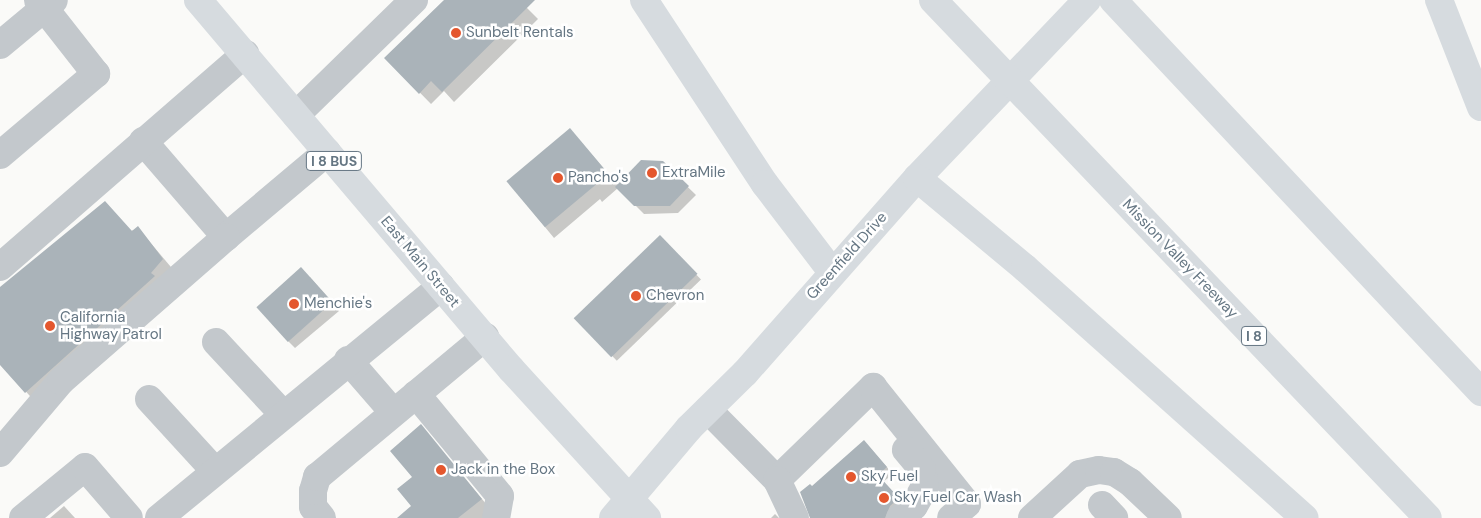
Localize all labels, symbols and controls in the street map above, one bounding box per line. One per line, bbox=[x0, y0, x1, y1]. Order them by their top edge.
place label: Sunbelt Rentals bbox=[466, 24, 574, 42]
marker: Sunbelt Rentals bbox=[450, 27, 462, 39]
road number: I 8 BUS bbox=[305, 150, 363, 172]
place label: ExtraMile bbox=[662, 164, 726, 182]
marker: ExtraMile bbox=[646, 167, 658, 179]
place label: Pancho's bbox=[568, 169, 628, 187]
marker: Pancho's bbox=[552, 172, 564, 184]
street label: Mission Valley Freeway bbox=[1118, 196, 1242, 322]
street label: Greenfield Drive bbox=[803, 209, 891, 303]
street label: East Main Street bbox=[377, 213, 463, 311]
place label: Chevron bbox=[646, 287, 704, 305]
marker: Chevron bbox=[630, 290, 642, 302]
place label: Menchie's bbox=[304, 295, 372, 313]
marker: Menchie's bbox=[288, 298, 300, 310]
place label: California Highway Patrol bbox=[60, 308, 162, 343]
marker: California Highway Patrol bbox=[44, 320, 56, 332]
road number: I 8 bbox=[1240, 324, 1268, 348]
place label: Jack in the Box bbox=[451, 461, 555, 479]
marker: Jack in the Box bbox=[435, 464, 447, 476]
place label: Sky Fuel bbox=[861, 468, 918, 486]
marker: Sky Fuel bbox=[845, 471, 857, 483]
place label: Sky Fuel Car Wash bbox=[894, 489, 1022, 507]
marker: Sky Fuel Car Wash bbox=[878, 492, 890, 504]

